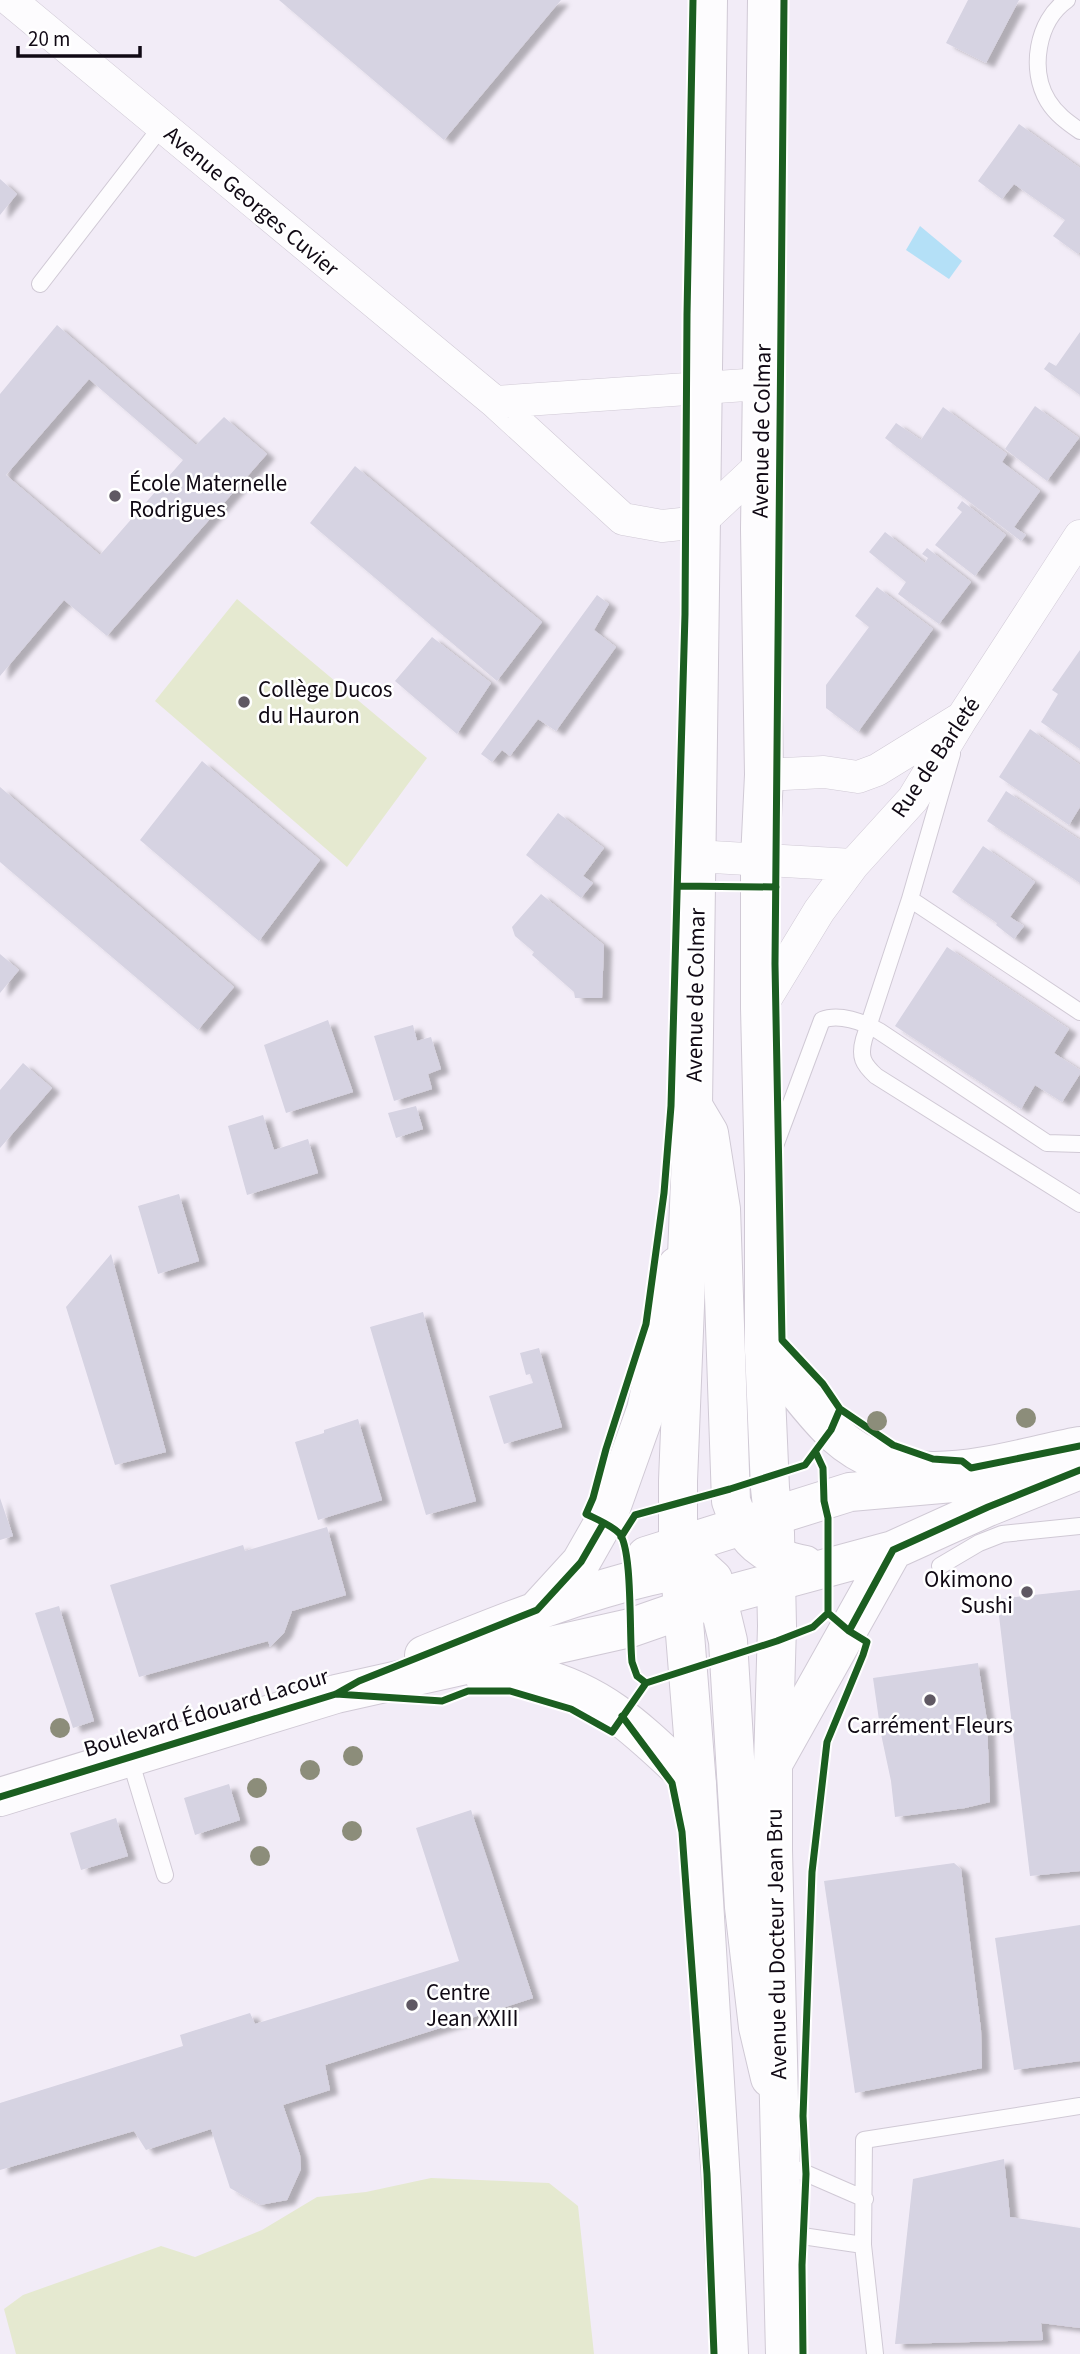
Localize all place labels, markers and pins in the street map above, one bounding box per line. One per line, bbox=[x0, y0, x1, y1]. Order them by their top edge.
place label: École Maternelle Rodrigues bbox=[129, 467, 287, 526]
marker: École Maternelle Rodrigues bbox=[107, 488, 123, 504]
place label: Collège Ducos du Hauron bbox=[258, 673, 393, 732]
marker: Collège Ducos du Hauron bbox=[236, 694, 252, 710]
place label: Okimono Sushi bbox=[924, 1563, 1013, 1622]
marker: Okimono Sushi bbox=[1019, 1584, 1035, 1600]
marker: Carrément Fleurs bbox=[922, 1692, 938, 1708]
place label: Carrément Fleurs bbox=[847, 1709, 1013, 1742]
place label: Centre Jean XXIII bbox=[426, 1976, 519, 2035]
marker: Centre Jean XXIII bbox=[404, 1997, 420, 2013]

